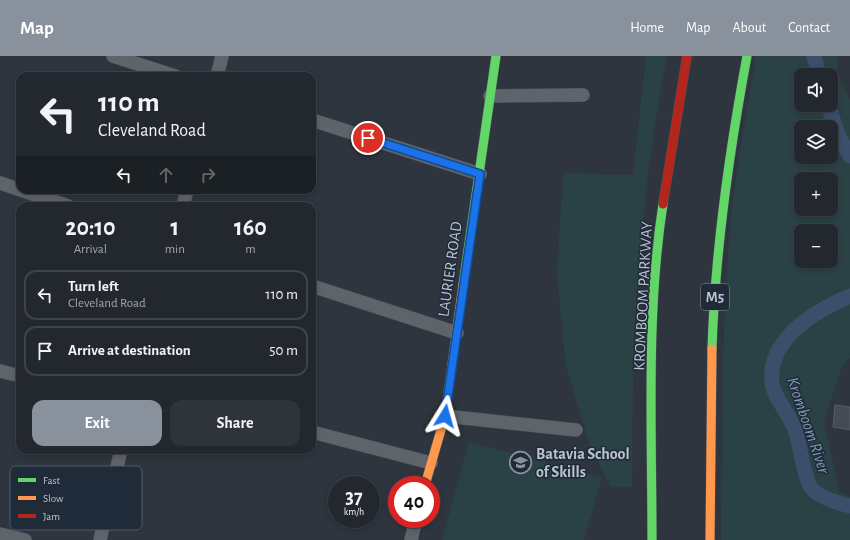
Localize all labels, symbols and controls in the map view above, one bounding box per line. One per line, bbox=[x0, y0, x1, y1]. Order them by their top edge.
text: Map bbox=[20, 19, 54, 38]
text: Home bbox=[630, 21, 664, 35]
text: Map bbox=[686, 21, 710, 35]
text: About bbox=[732, 21, 766, 35]
text: Contact bbox=[788, 21, 830, 35]
map controls bbox=[794, 68, 838, 268]
button: sound bbox=[794, 68, 838, 112]
icon: left bbox=[32, 88, 84, 140]
text: 110 m bbox=[98, 89, 160, 117]
button: layers bbox=[794, 120, 838, 164]
pin bbox=[351, 121, 385, 155]
text: Cleveland Road bbox=[98, 122, 206, 140]
icon: arrive bbox=[357, 127, 379, 149]
icon: left bbox=[113, 164, 135, 186]
icon: ahead bbox=[155, 164, 177, 186]
icon: right bbox=[197, 164, 219, 186]
button: + bbox=[794, 172, 838, 216]
text: 20:10 bbox=[65, 216, 116, 240]
text: 1 bbox=[171, 216, 179, 240]
text: 160 bbox=[234, 216, 267, 240]
street label: LAURIER ROAD bbox=[435, 220, 465, 318]
street label: KROMBOOM PARKWAY bbox=[631, 220, 655, 371]
button: − bbox=[794, 224, 838, 268]
text: Arrival bbox=[74, 243, 107, 256]
text: min bbox=[165, 243, 185, 256]
text: m bbox=[245, 243, 256, 256]
text: Turn left bbox=[68, 279, 119, 294]
icon: left bbox=[34, 284, 56, 306]
road number: M5 bbox=[701, 284, 729, 310]
text: 110 m bbox=[265, 287, 298, 302]
text: Cleveland Road bbox=[68, 297, 146, 310]
icon: arrive bbox=[34, 340, 56, 362]
text: Arrive at destination bbox=[68, 343, 191, 358]
text: 50 m bbox=[269, 343, 298, 358]
water label: Kromboom River bbox=[784, 375, 833, 476]
position arrow bbox=[424, 395, 466, 437]
button: Exit bbox=[32, 400, 162, 446]
button: Share bbox=[170, 400, 300, 446]
place label: Batavia School of Skills bbox=[536, 446, 630, 480]
school or university icon: Batavia School of Skills bbox=[508, 449, 534, 475]
legend bbox=[10, 466, 142, 530]
text: Fast bbox=[43, 475, 61, 486]
speed limit sign: 40 bbox=[388, 476, 440, 528]
text: 37 bbox=[345, 487, 363, 507]
text: Slow bbox=[43, 493, 64, 504]
text: km/h bbox=[344, 507, 364, 517]
text: Jam bbox=[43, 511, 60, 522]

